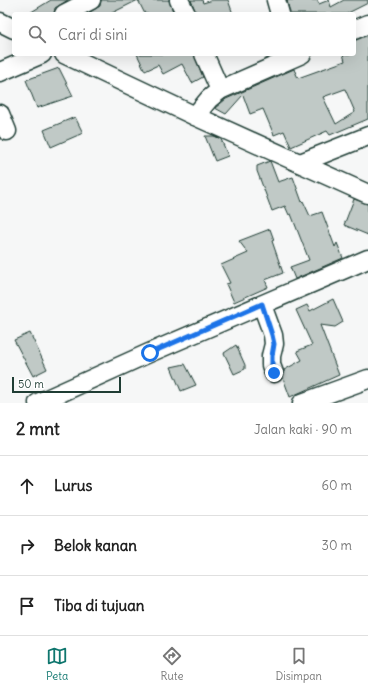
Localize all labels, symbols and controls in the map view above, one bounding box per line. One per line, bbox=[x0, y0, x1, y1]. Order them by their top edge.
search box bbox=[12, 12, 356, 56]
icon: search bbox=[26, 23, 48, 45]
text: Cari di sini bbox=[58, 25, 127, 44]
route start bbox=[141, 344, 159, 362]
route end bbox=[265, 364, 283, 382]
scale bar bbox=[12, 375, 121, 394]
text: 50 m bbox=[18, 377, 44, 391]
text: 2 mnt bbox=[16, 418, 60, 440]
text: Jalan kaki · 90 m bbox=[254, 421, 352, 438]
icon: ahead bbox=[16, 475, 38, 497]
text: Lurus bbox=[54, 476, 92, 495]
text: 60 m bbox=[321, 477, 352, 494]
icon: right bbox=[16, 535, 38, 557]
text: Belok kanan bbox=[54, 536, 137, 555]
text: 30 m bbox=[322, 537, 352, 554]
icon: arrive bbox=[16, 595, 38, 617]
text: Tiba di tujuan bbox=[54, 596, 144, 615]
tab: Peta bbox=[46, 645, 68, 683]
tab: Rute bbox=[160, 645, 183, 683]
tab: Disimpan bbox=[276, 645, 322, 683]

